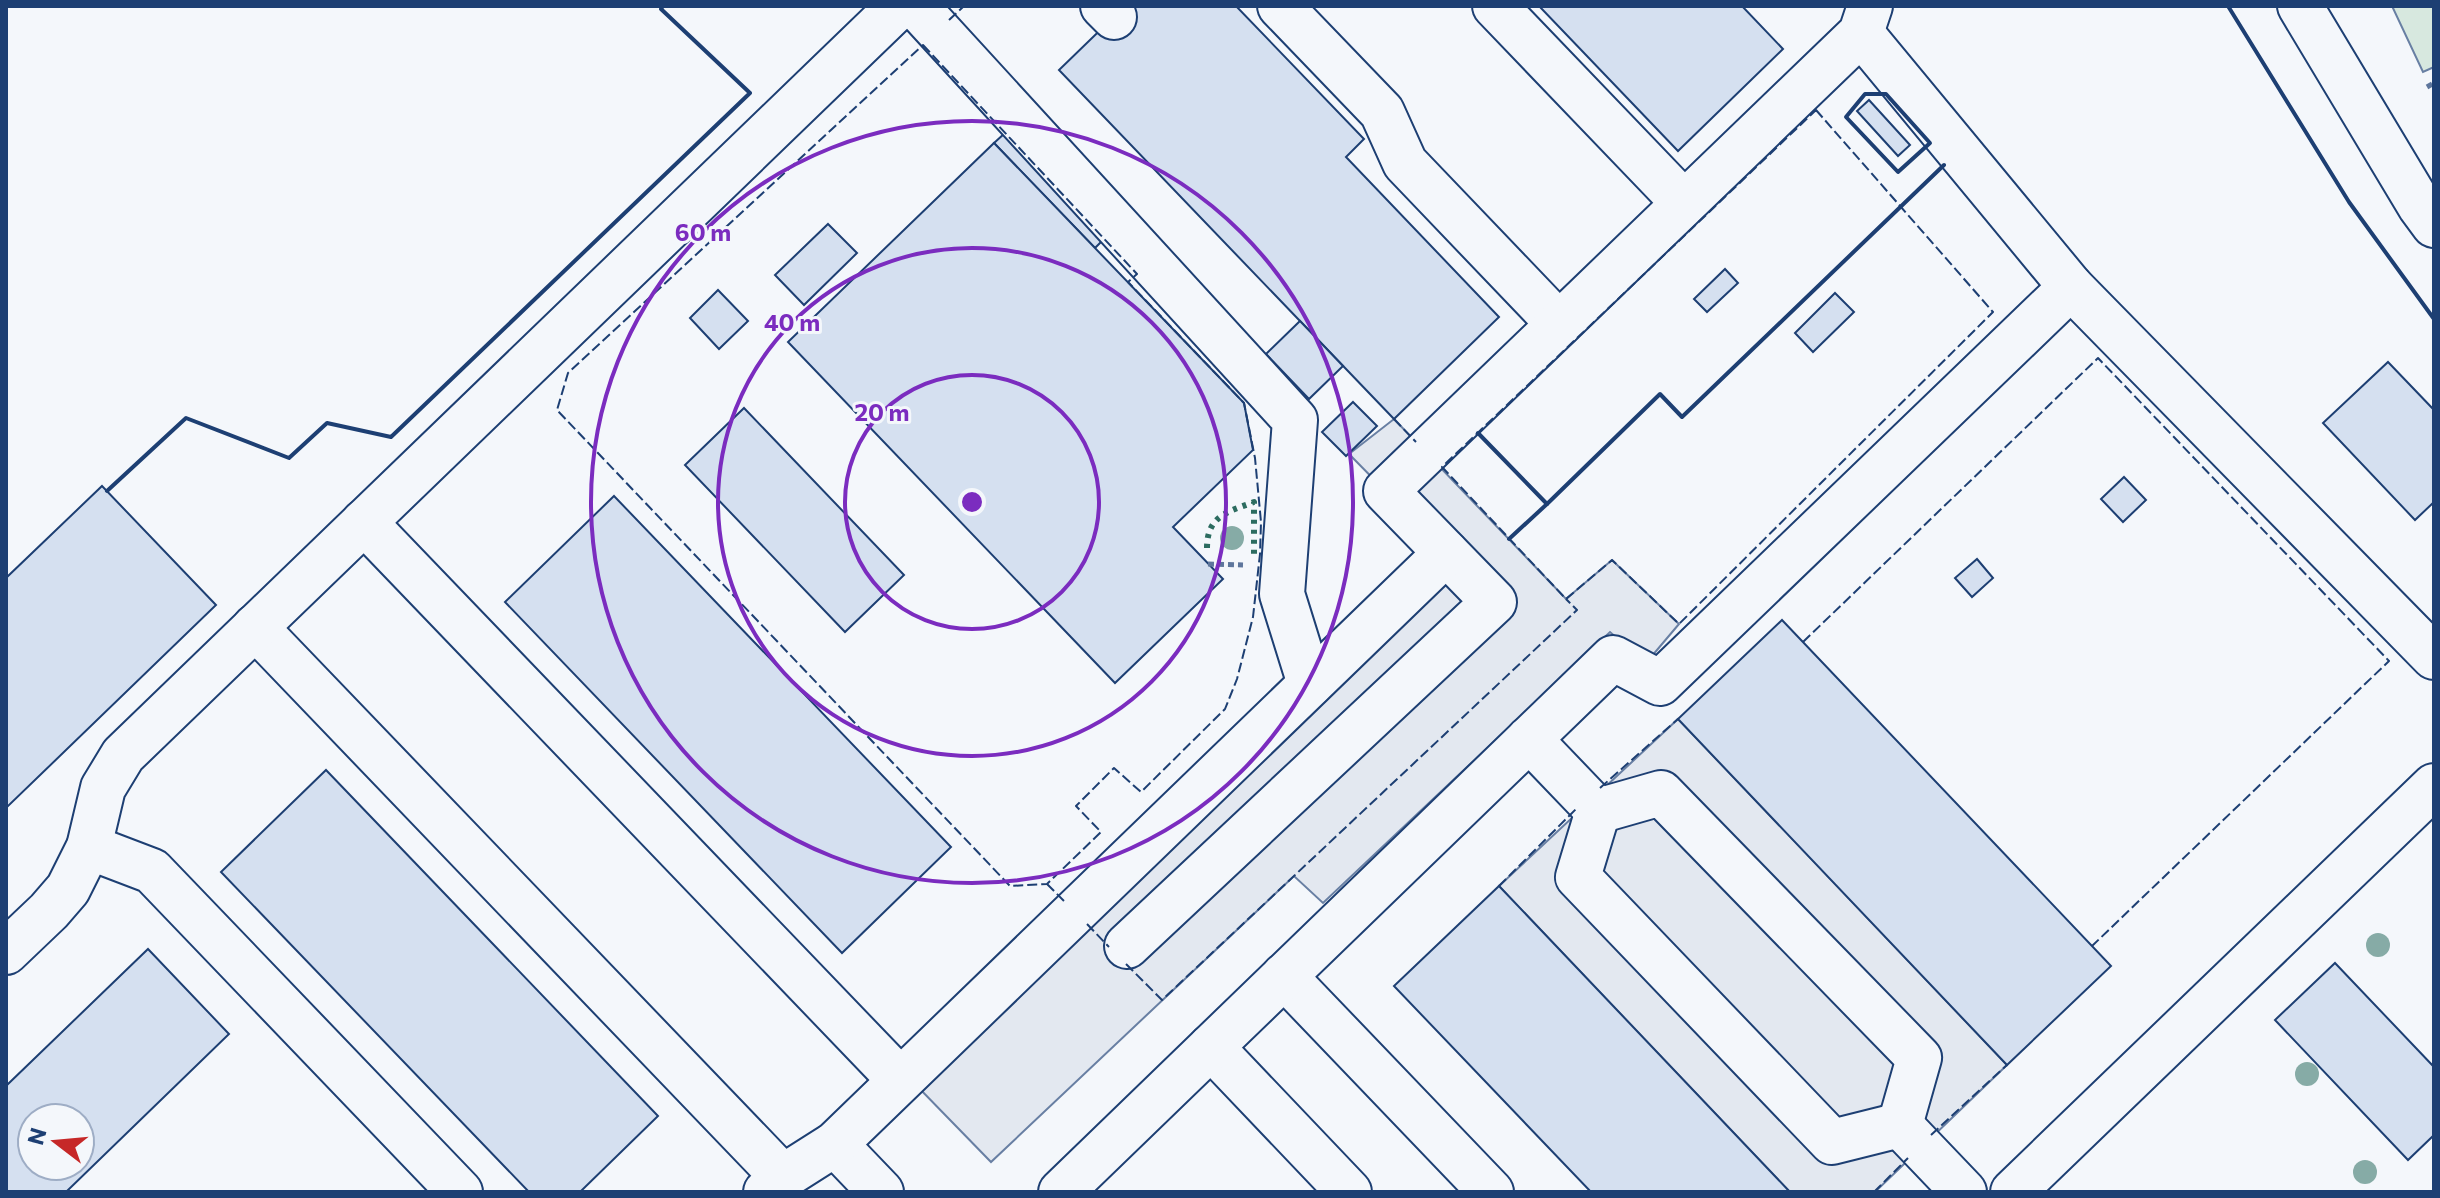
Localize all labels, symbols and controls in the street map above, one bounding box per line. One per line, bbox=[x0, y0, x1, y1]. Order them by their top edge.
text: 60 m bbox=[675, 217, 731, 246]
text: 40 m bbox=[764, 307, 820, 336]
text: 20 m bbox=[855, 397, 909, 426]
centre of rings bbox=[958, 488, 986, 516]
north arrow bbox=[16, 1102, 96, 1182]
text: N bbox=[21, 1125, 52, 1148]

